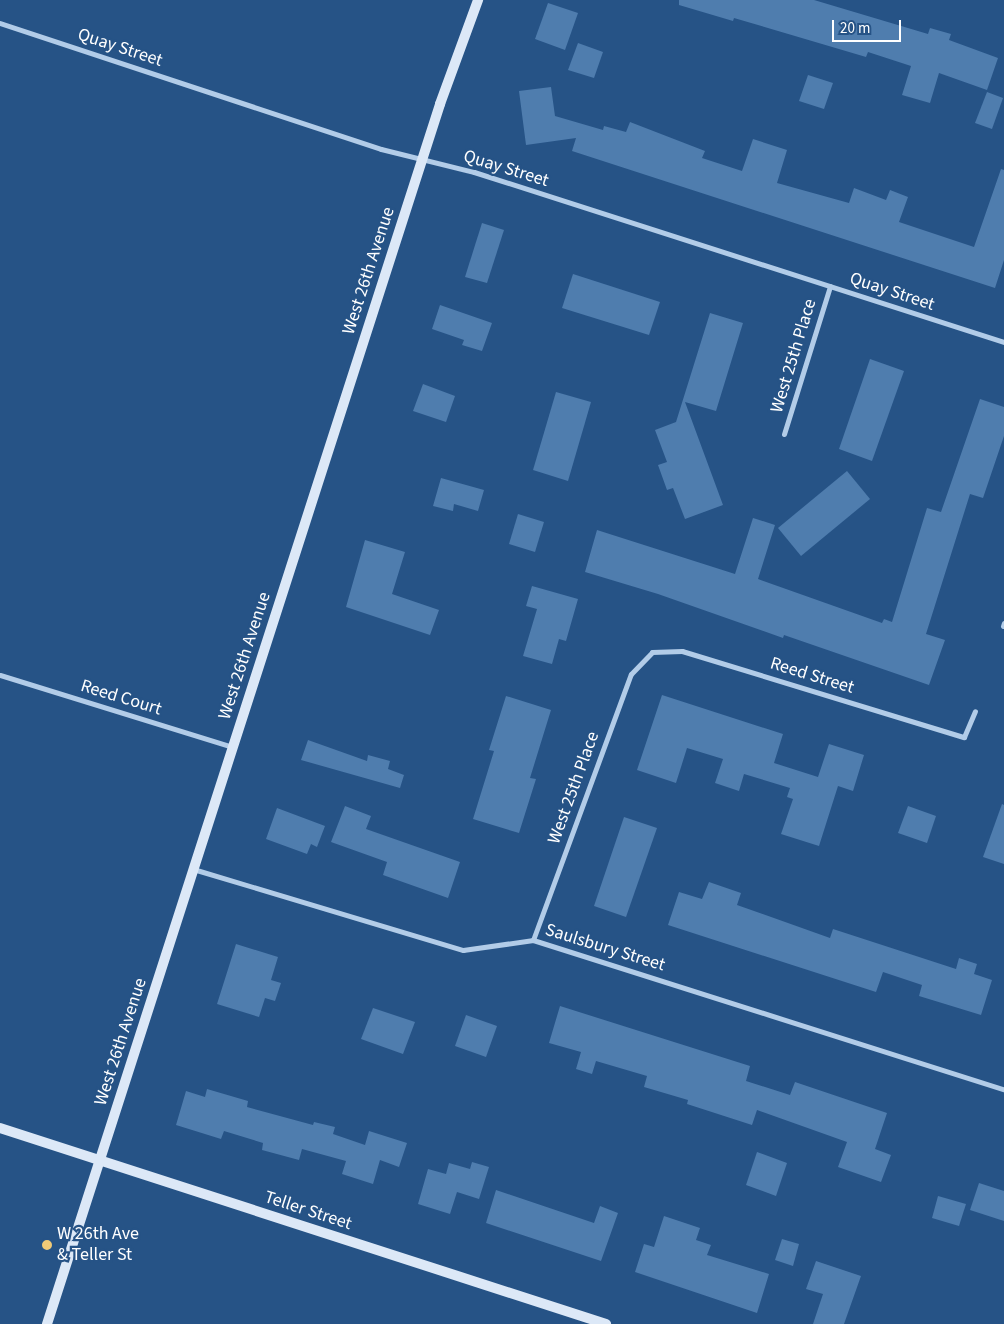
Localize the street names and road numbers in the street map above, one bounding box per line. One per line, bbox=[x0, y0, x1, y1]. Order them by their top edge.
street label: Quay Street bbox=[75, 24, 165, 72]
street label: Quay Street bbox=[461, 146, 551, 192]
street label: West 26th Avenue bbox=[338, 205, 400, 337]
street label: Quay Street bbox=[847, 268, 937, 316]
street label: West 25th Place bbox=[766, 296, 822, 416]
street label: West 26th Avenue bbox=[214, 590, 276, 722]
street label: Reed Street bbox=[767, 653, 857, 699]
street label: Reed Court bbox=[78, 675, 164, 721]
street label: West 25th Place bbox=[544, 729, 604, 847]
street label: Saulsbury Street bbox=[542, 920, 668, 976]
street label: West 26th Avenue bbox=[90, 976, 152, 1108]
street label: Teller Street bbox=[262, 1187, 354, 1235]

